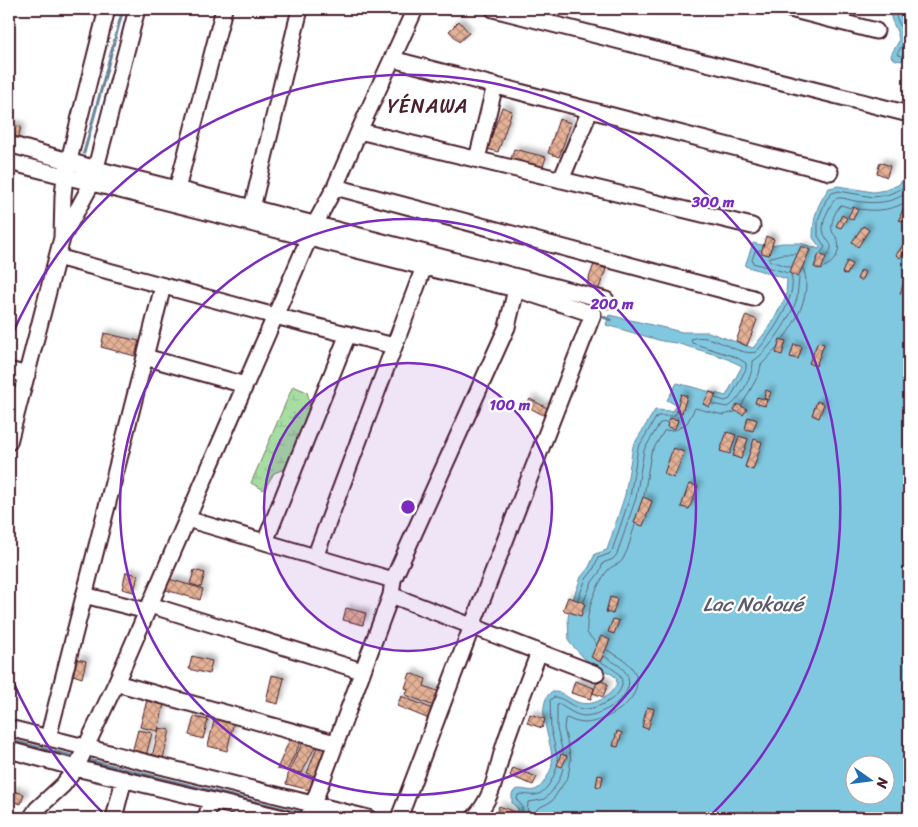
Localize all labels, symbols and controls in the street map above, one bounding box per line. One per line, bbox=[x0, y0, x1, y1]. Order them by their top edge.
district label: YÉNAWA bbox=[387, 89, 469, 124]
text: 300 m bbox=[691, 189, 735, 215]
text: 200 m bbox=[589, 291, 634, 317]
text: 100 m bbox=[490, 392, 531, 418]
centre of rings bbox=[399, 498, 417, 516]
water label: Lac Nokoué bbox=[703, 587, 807, 622]
north arrow bbox=[846, 754, 896, 804]
text: N bbox=[869, 774, 896, 791]

